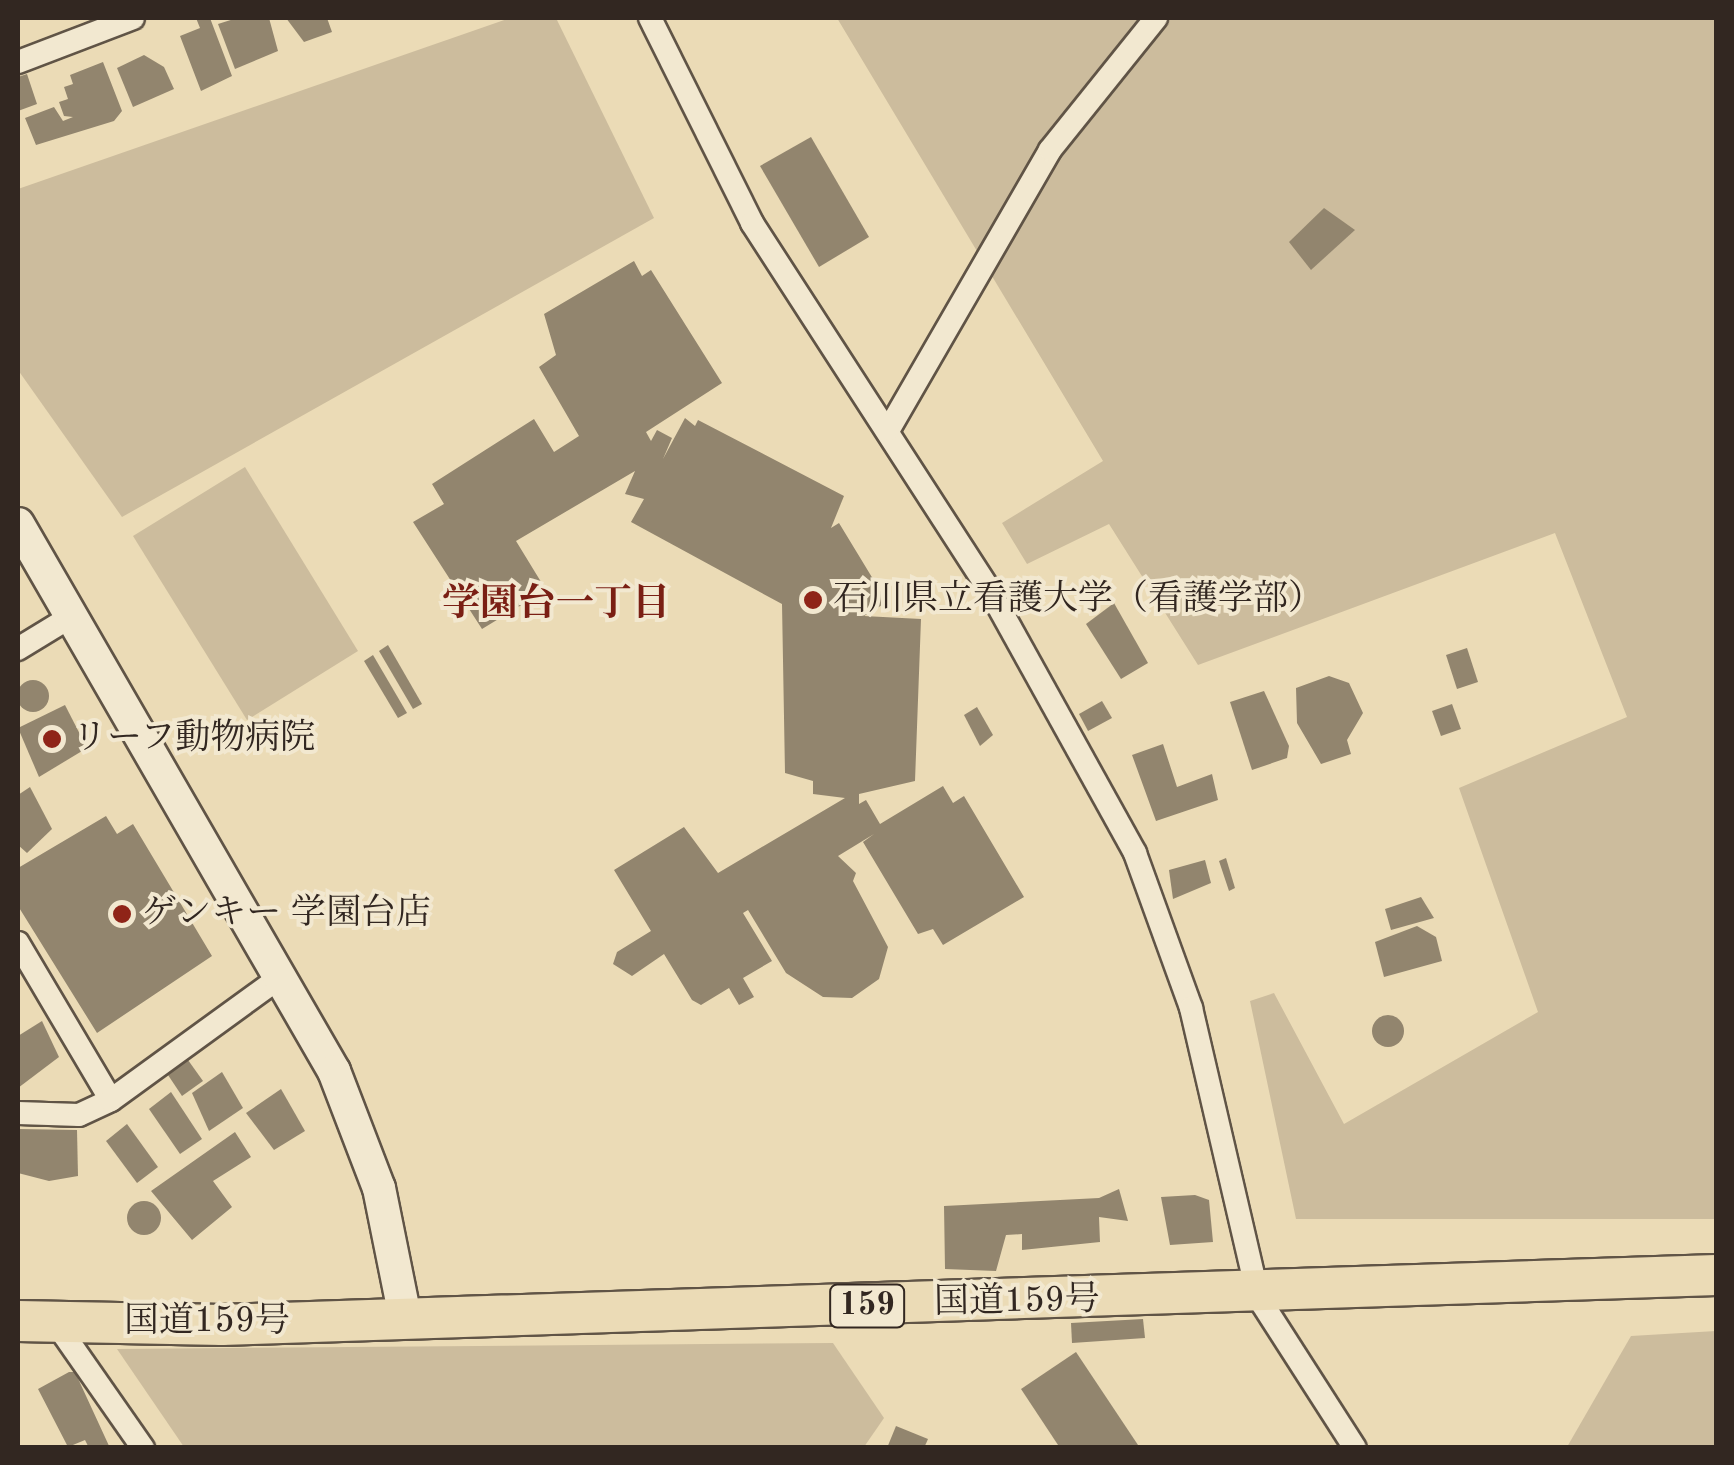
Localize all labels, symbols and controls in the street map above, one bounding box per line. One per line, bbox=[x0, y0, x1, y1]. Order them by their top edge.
place label: 石川県立看護大学（看護学部） bbox=[833, 579, 1323, 621]
district label: 学園台一丁目 bbox=[442, 583, 670, 629]
marker: 石川県立看護大学（看護学部） bbox=[802, 589, 824, 611]
place label: リーフ動物病院 bbox=[72, 718, 317, 760]
marker: リーフ動物病院 bbox=[41, 728, 63, 750]
place label: ゲンキー 学園台店 bbox=[142, 893, 432, 935]
marker: ゲンキー 学園台店 bbox=[111, 903, 133, 925]
road number: 159 bbox=[827, 1279, 907, 1333]
street label: 国道159号 bbox=[934, 1280, 1100, 1324]
street label: 国道159号 bbox=[124, 1301, 290, 1343]

